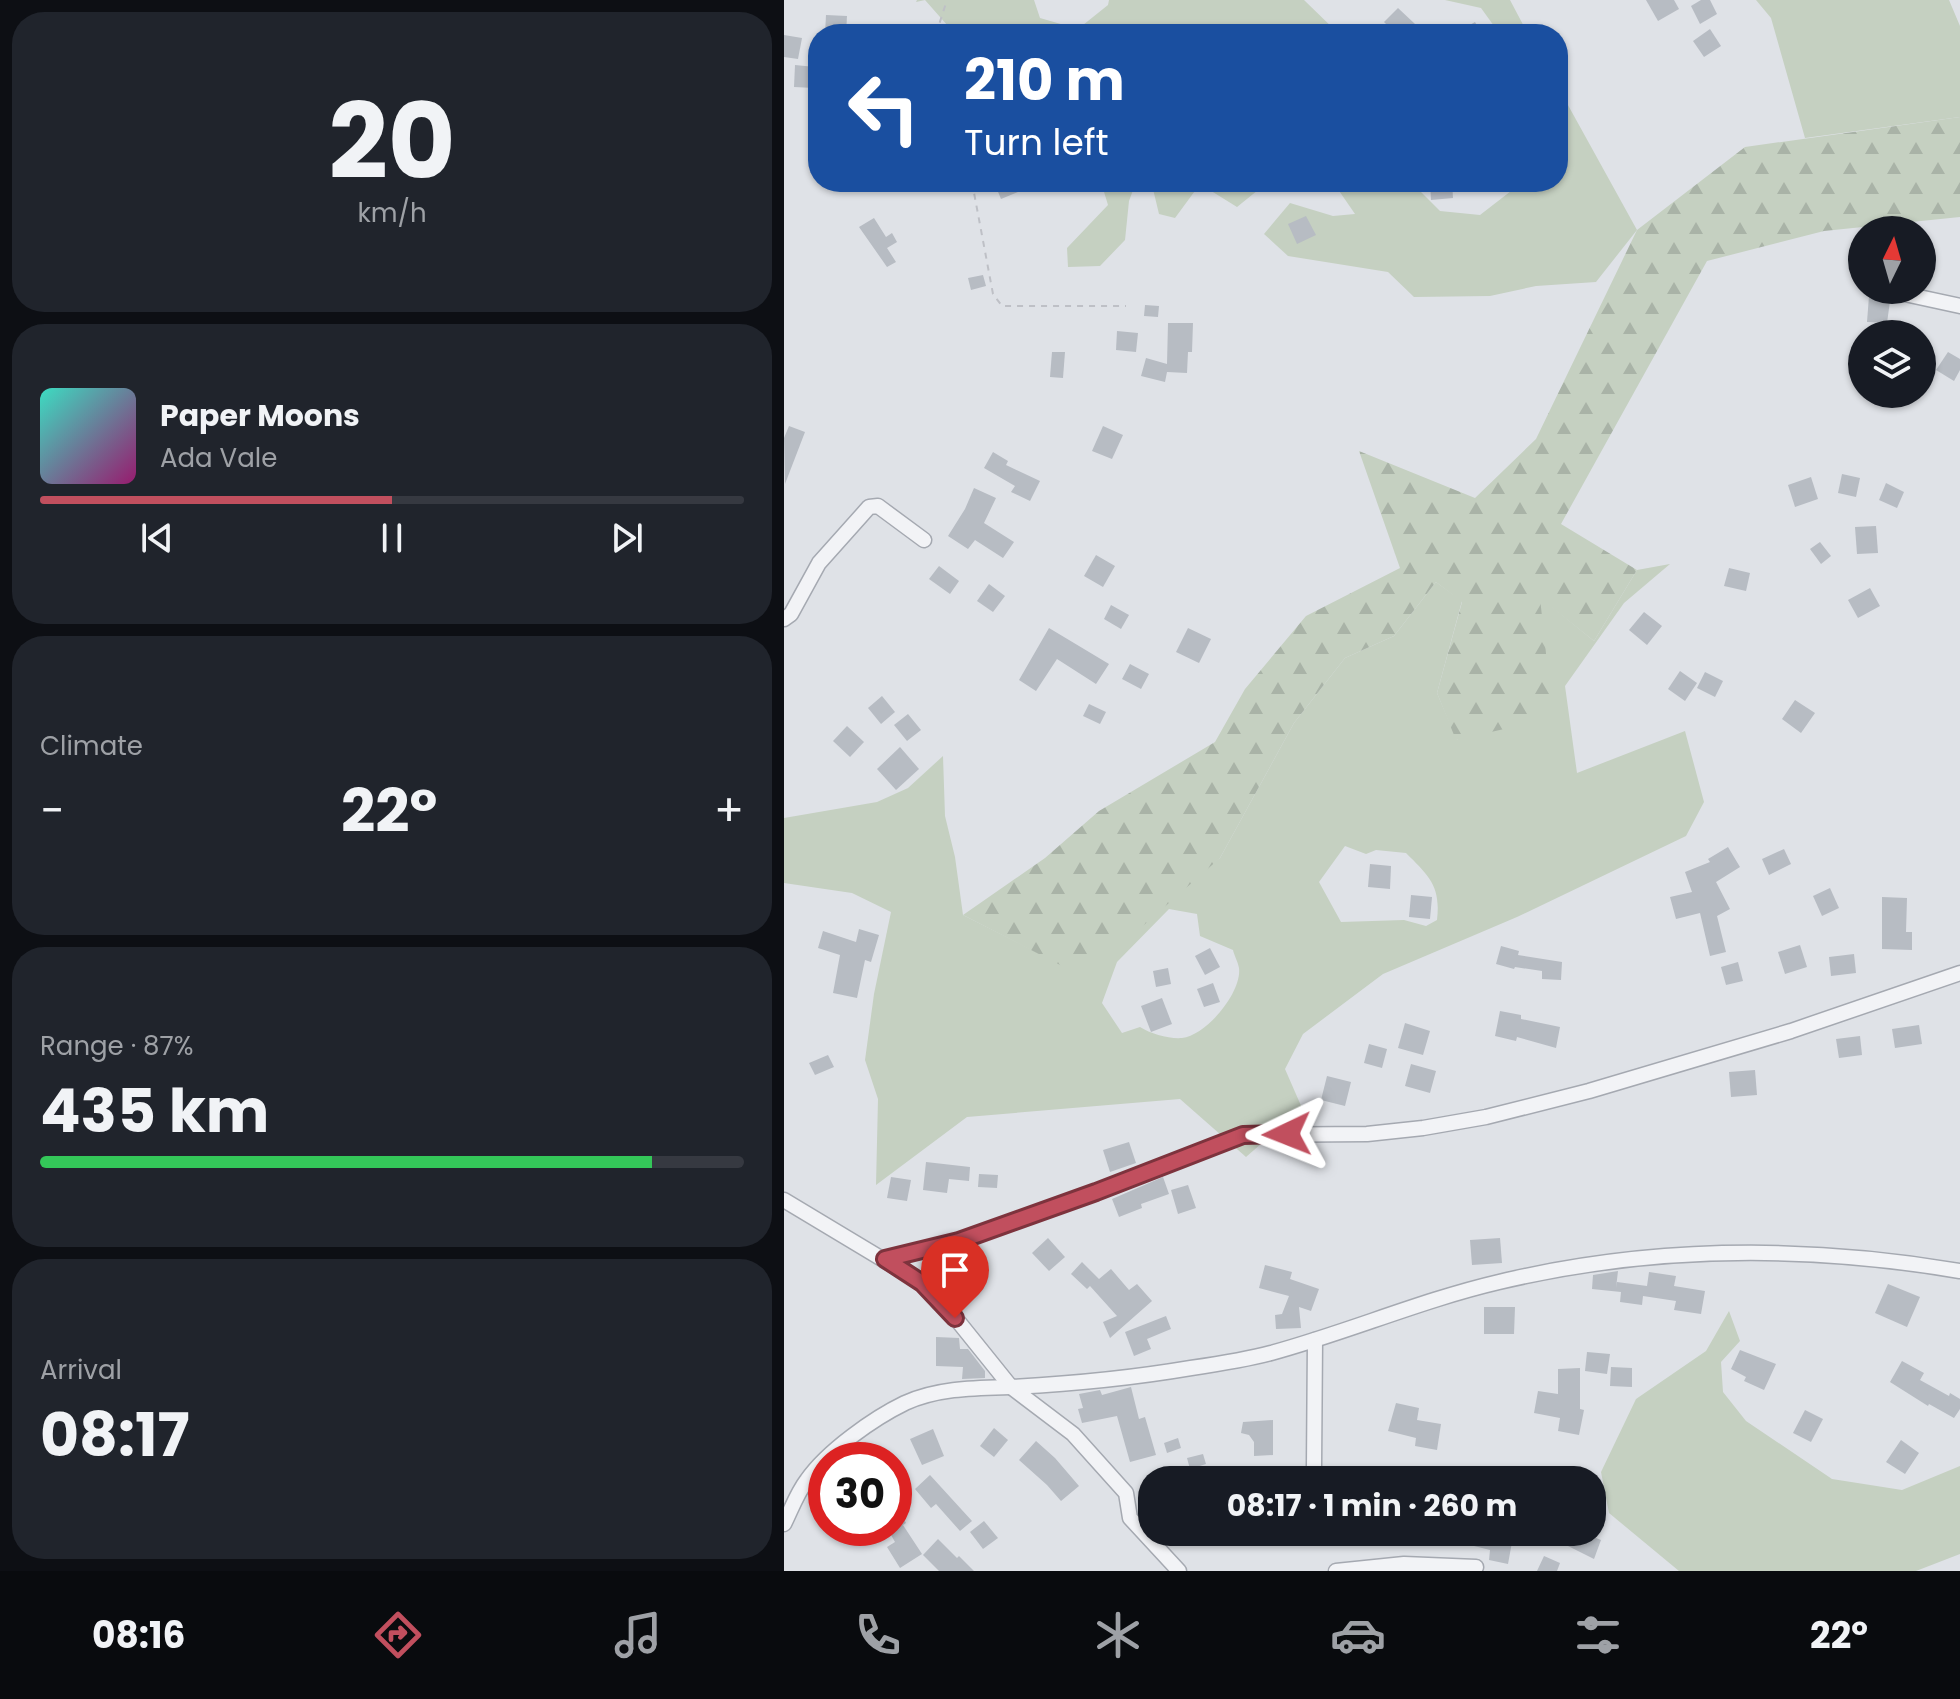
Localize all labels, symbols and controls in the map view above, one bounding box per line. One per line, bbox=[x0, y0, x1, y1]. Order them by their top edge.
text: 210 m bbox=[964, 41, 1125, 120]
icon: left bbox=[832, 56, 936, 160]
text: 20 bbox=[328, 69, 456, 214]
text: Turn left bbox=[964, 117, 1109, 168]
text: km/h bbox=[357, 195, 427, 231]
north arrow bbox=[1848, 216, 1936, 304]
map controls bbox=[1848, 216, 1936, 408]
button: layers bbox=[1848, 320, 1936, 408]
text: Paper Moons bbox=[160, 394, 360, 437]
text: Ada Vale bbox=[160, 440, 277, 476]
icon: previous bbox=[135, 516, 179, 560]
icon: pause bbox=[370, 516, 414, 560]
icon: next bbox=[605, 516, 649, 560]
text: Climate bbox=[40, 728, 143, 764]
text: 22° bbox=[341, 769, 437, 853]
text: − bbox=[40, 780, 64, 841]
text: + bbox=[714, 780, 744, 841]
text: Range · 87% bbox=[40, 1028, 193, 1064]
text: 435 km bbox=[40, 1069, 269, 1153]
position arrow bbox=[1245, 1092, 1329, 1176]
pin bbox=[921, 1236, 989, 1318]
icon: arrive bbox=[933, 1248, 977, 1292]
text: Arrival bbox=[40, 1352, 122, 1388]
text: 08:17 bbox=[40, 1393, 190, 1477]
speed limit sign: 30 bbox=[808, 1442, 912, 1546]
text: 08:17 · 1 min · 260 m bbox=[1227, 1484, 1517, 1527]
icon: directions bbox=[370, 1607, 426, 1663]
icon: music bbox=[610, 1607, 666, 1663]
icon: phone bbox=[850, 1607, 906, 1663]
icon: climate bbox=[1090, 1607, 1146, 1663]
icon: car bbox=[1330, 1607, 1386, 1663]
icon: filters bbox=[1570, 1607, 1626, 1663]
text: 08:16 bbox=[92, 1610, 186, 1661]
text: 22° bbox=[1810, 1610, 1868, 1661]

